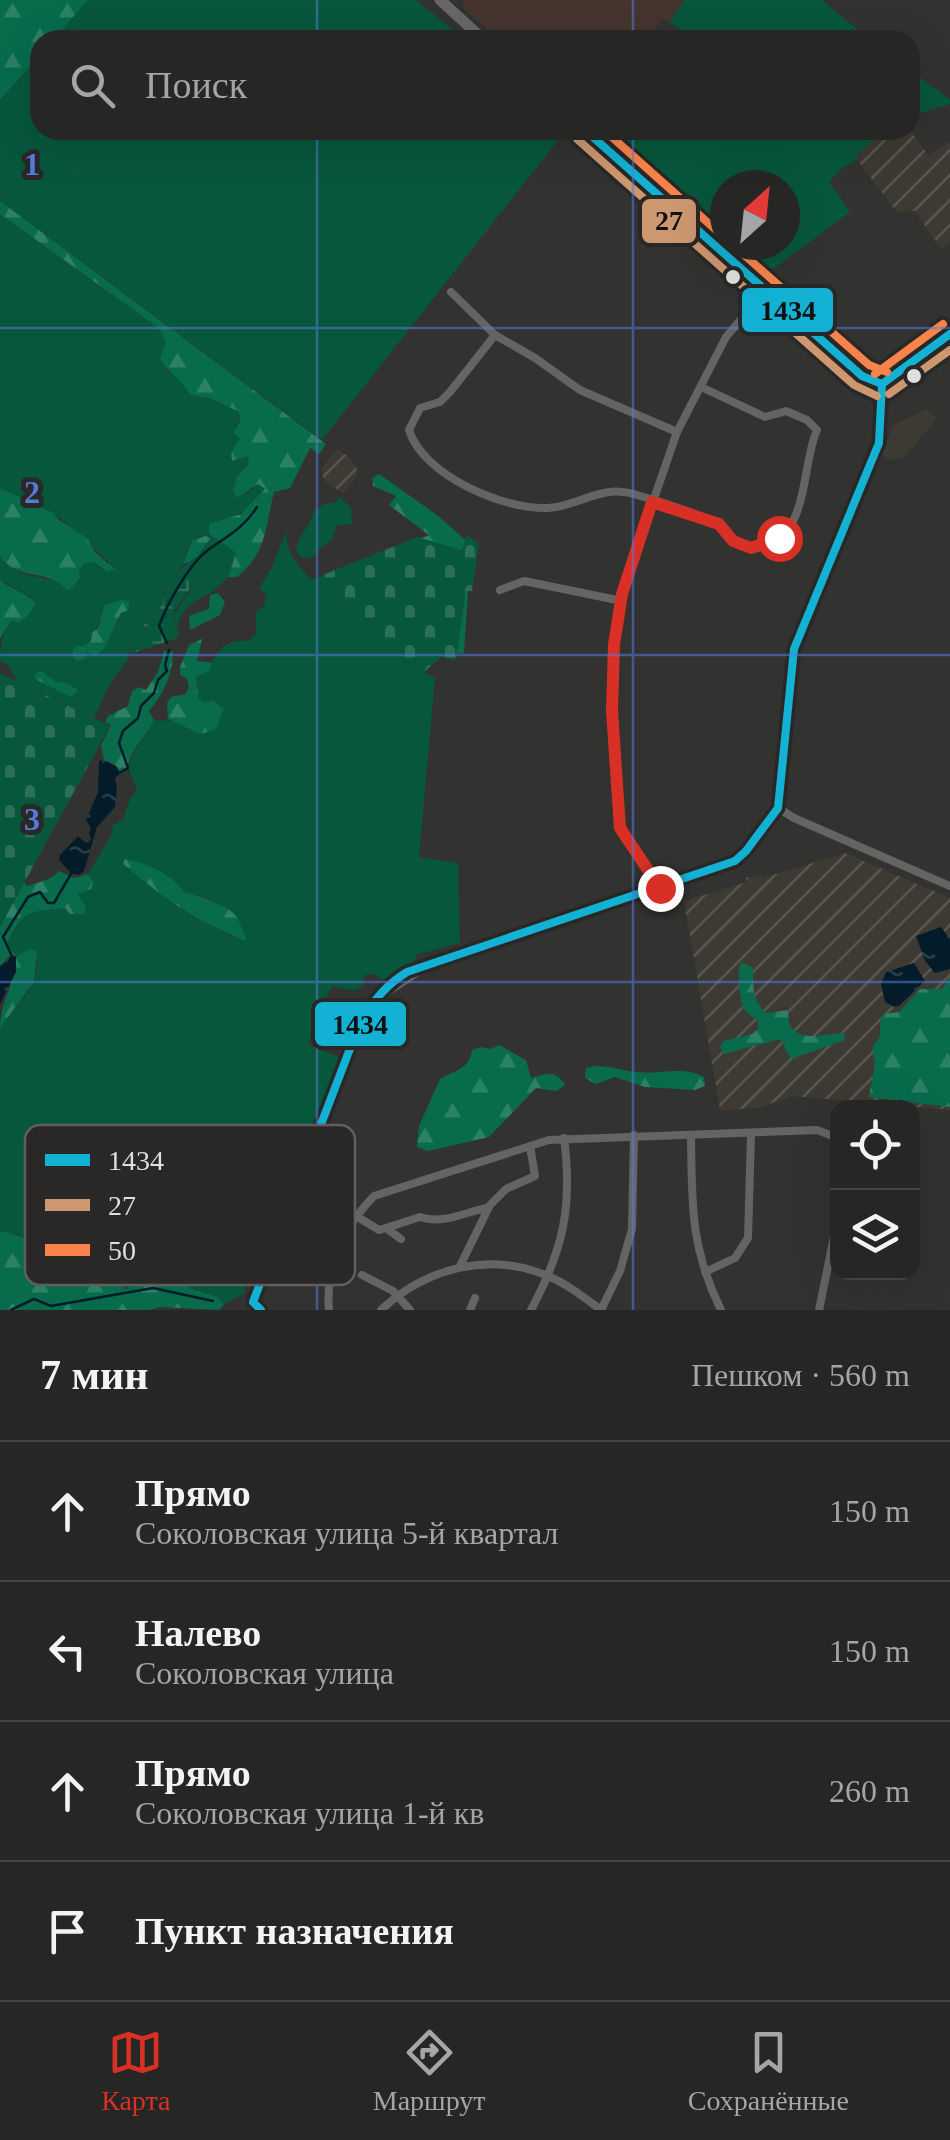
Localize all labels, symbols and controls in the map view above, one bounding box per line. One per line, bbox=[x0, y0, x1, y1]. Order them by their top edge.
search box bbox=[30, 30, 920, 140]
icon: search bbox=[65, 58, 120, 113]
text: Поиск bbox=[145, 64, 247, 106]
text: 1 bbox=[24, 146, 40, 182]
north arrow bbox=[710, 170, 800, 260]
line badge: 27 bbox=[640, 197, 698, 245]
text: 27 bbox=[655, 205, 683, 236]
unlabelled marker bbox=[723, 267, 743, 287]
line badge: 1434 bbox=[740, 286, 835, 334]
text: 1434 bbox=[760, 295, 816, 326]
unlabelled marker bbox=[904, 366, 924, 386]
text: 2 bbox=[24, 474, 40, 510]
route start bbox=[757, 516, 803, 562]
text: 3 bbox=[24, 801, 40, 837]
route end bbox=[638, 866, 684, 912]
line badge: 1434 bbox=[313, 1000, 408, 1048]
text: 1434 bbox=[332, 1009, 388, 1040]
map controls bbox=[830, 1100, 920, 1280]
button: locate bbox=[830, 1100, 920, 1190]
legend bbox=[25, 1125, 355, 1285]
text: 1434 bbox=[108, 1145, 164, 1176]
text: 27 bbox=[108, 1190, 136, 1221]
button: layers bbox=[830, 1190, 920, 1280]
text: 50 bbox=[108, 1235, 136, 1266]
text: 7 мин bbox=[40, 1352, 149, 1398]
text: Пешком · 560 m bbox=[691, 1357, 910, 1393]
text: Прямо bbox=[135, 1472, 251, 1514]
icon: ahead bbox=[40, 1484, 95, 1539]
text: 150 m bbox=[829, 1493, 910, 1529]
text: Соколовская улица 5-й квартал bbox=[135, 1515, 559, 1551]
text: Налево bbox=[135, 1612, 261, 1654]
icon: left bbox=[40, 1624, 95, 1679]
text: 150 m bbox=[829, 1633, 910, 1669]
text: Соколовская улица bbox=[135, 1655, 394, 1691]
text: Прямо bbox=[135, 1752, 251, 1794]
icon: ahead bbox=[40, 1764, 95, 1819]
text: 260 m bbox=[829, 1773, 910, 1809]
text: Соколовская улица 1-й кв bbox=[135, 1795, 484, 1831]
icon: arrive bbox=[40, 1904, 95, 1959]
text: Пункт назначения bbox=[135, 1910, 454, 1952]
tab: Карта bbox=[101, 2025, 171, 2117]
tab: Маршрут bbox=[373, 2025, 486, 2117]
tab: Сохранённые bbox=[688, 2025, 849, 2117]

